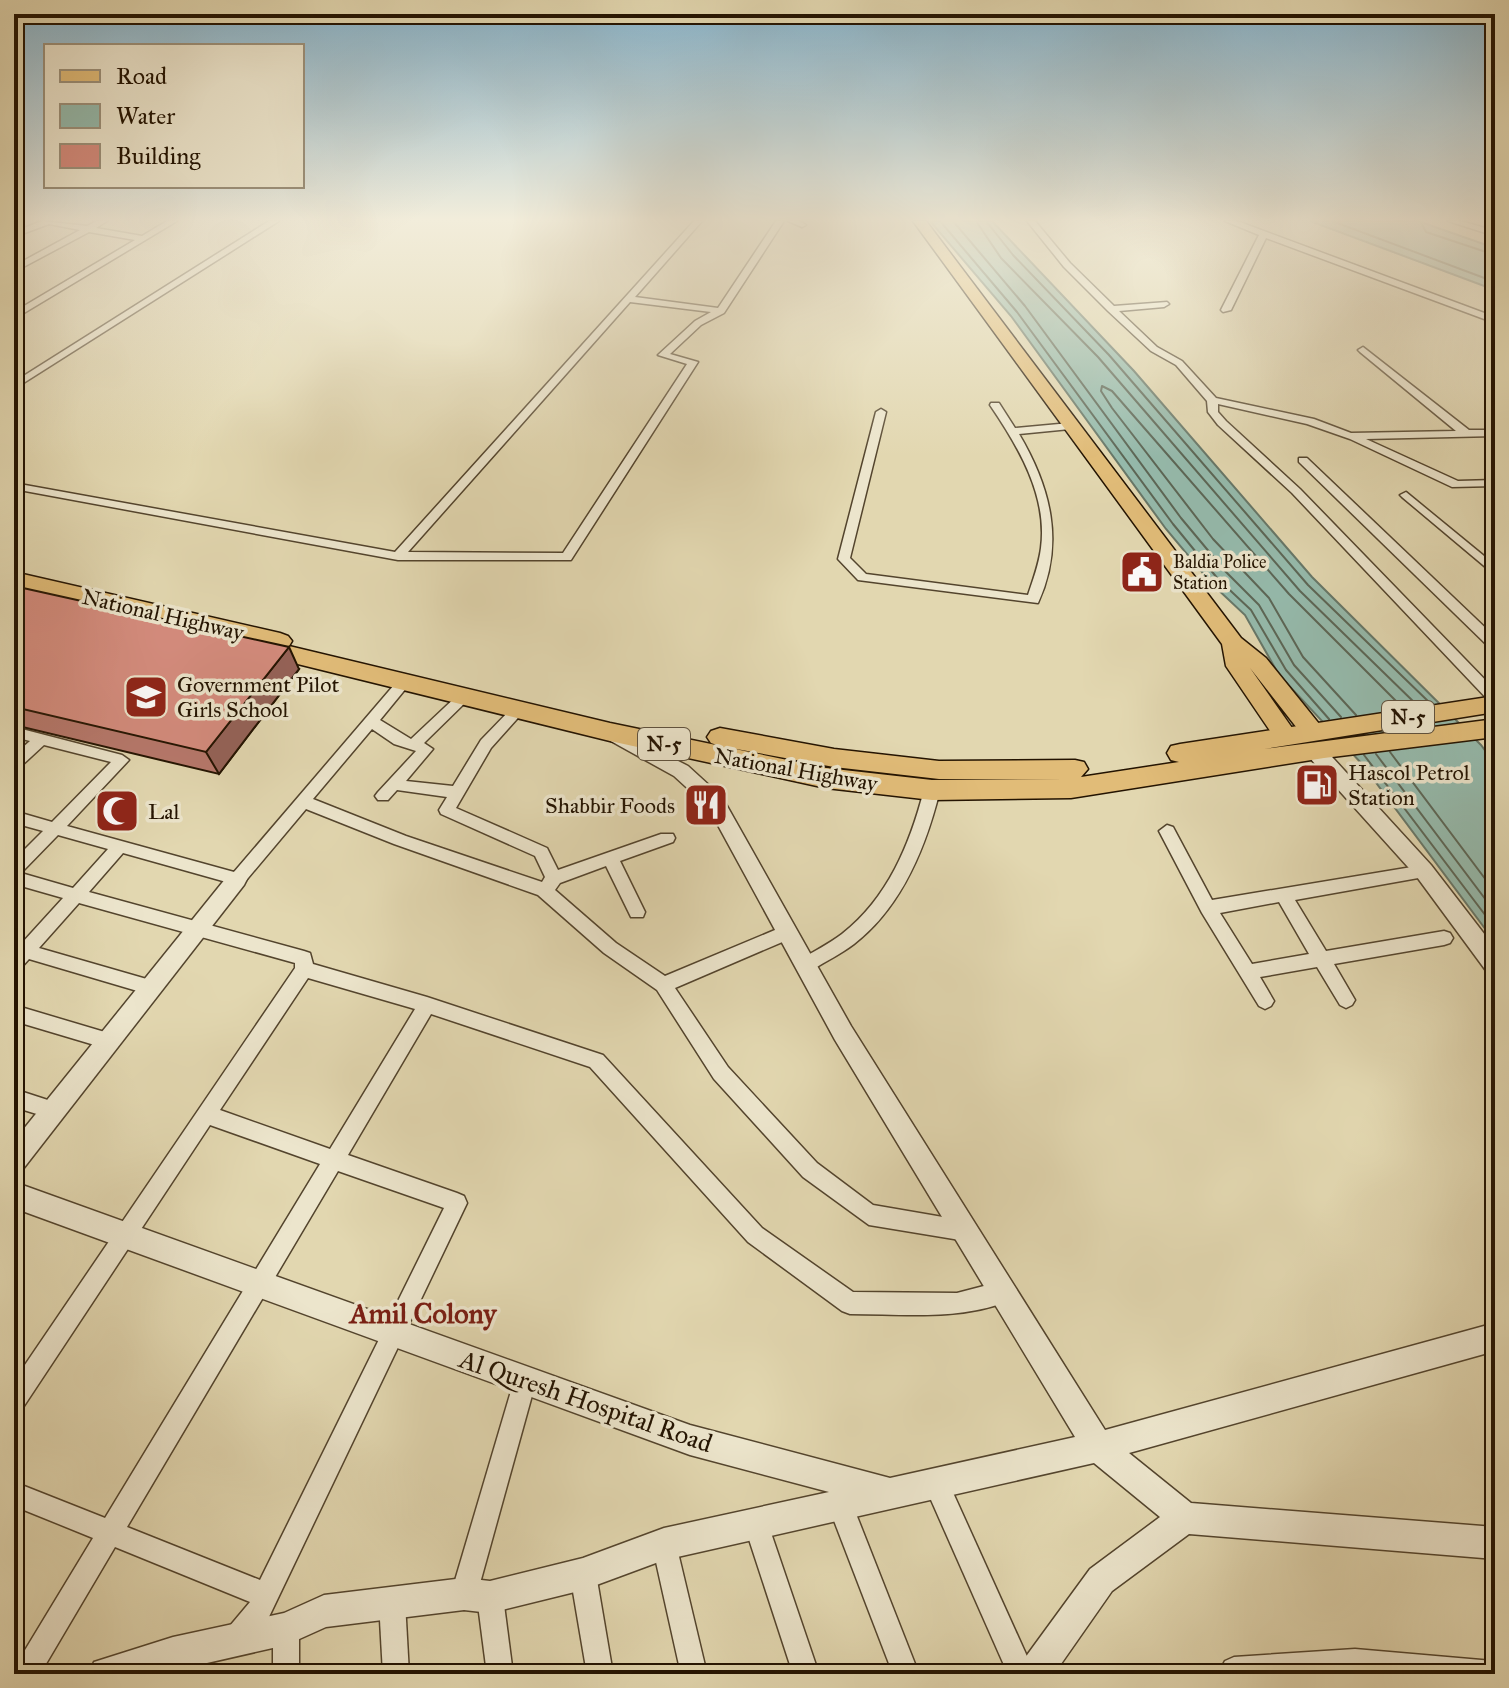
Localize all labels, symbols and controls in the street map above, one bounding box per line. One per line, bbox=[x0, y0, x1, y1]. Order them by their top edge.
legend bbox=[44, 44, 304, 188]
text: Road bbox=[116, 61, 167, 91]
text: Water bbox=[116, 101, 175, 131]
text: Building bbox=[116, 141, 201, 171]
public building icon: Baldia Police Station bbox=[1118, 548, 1166, 596]
place label: Baldia Police Station bbox=[1173, 551, 1267, 594]
street label: National Highway bbox=[79, 583, 247, 646]
place label: Government Pilot Girls School bbox=[177, 671, 339, 723]
school or university icon: Government Pilot Girls School bbox=[122, 673, 170, 721]
road number: N-5 bbox=[1382, 701, 1434, 733]
road number: N-5 bbox=[638, 728, 690, 760]
street label: National Highway bbox=[712, 742, 880, 797]
place label: Hascol Petrol Station bbox=[1348, 759, 1470, 811]
fuel station icon: Hascol Petrol Station bbox=[1293, 761, 1341, 809]
restaurant icon: Shabbir Foods bbox=[682, 781, 730, 829]
mosque icon: Lal bbox=[93, 787, 141, 835]
place label: Shabbir Foods bbox=[545, 792, 675, 819]
place label: Lal bbox=[148, 798, 180, 825]
district label: Amil Colony bbox=[348, 1296, 497, 1331]
street label: Al Quresh Hospital Road bbox=[454, 1342, 717, 1459]

